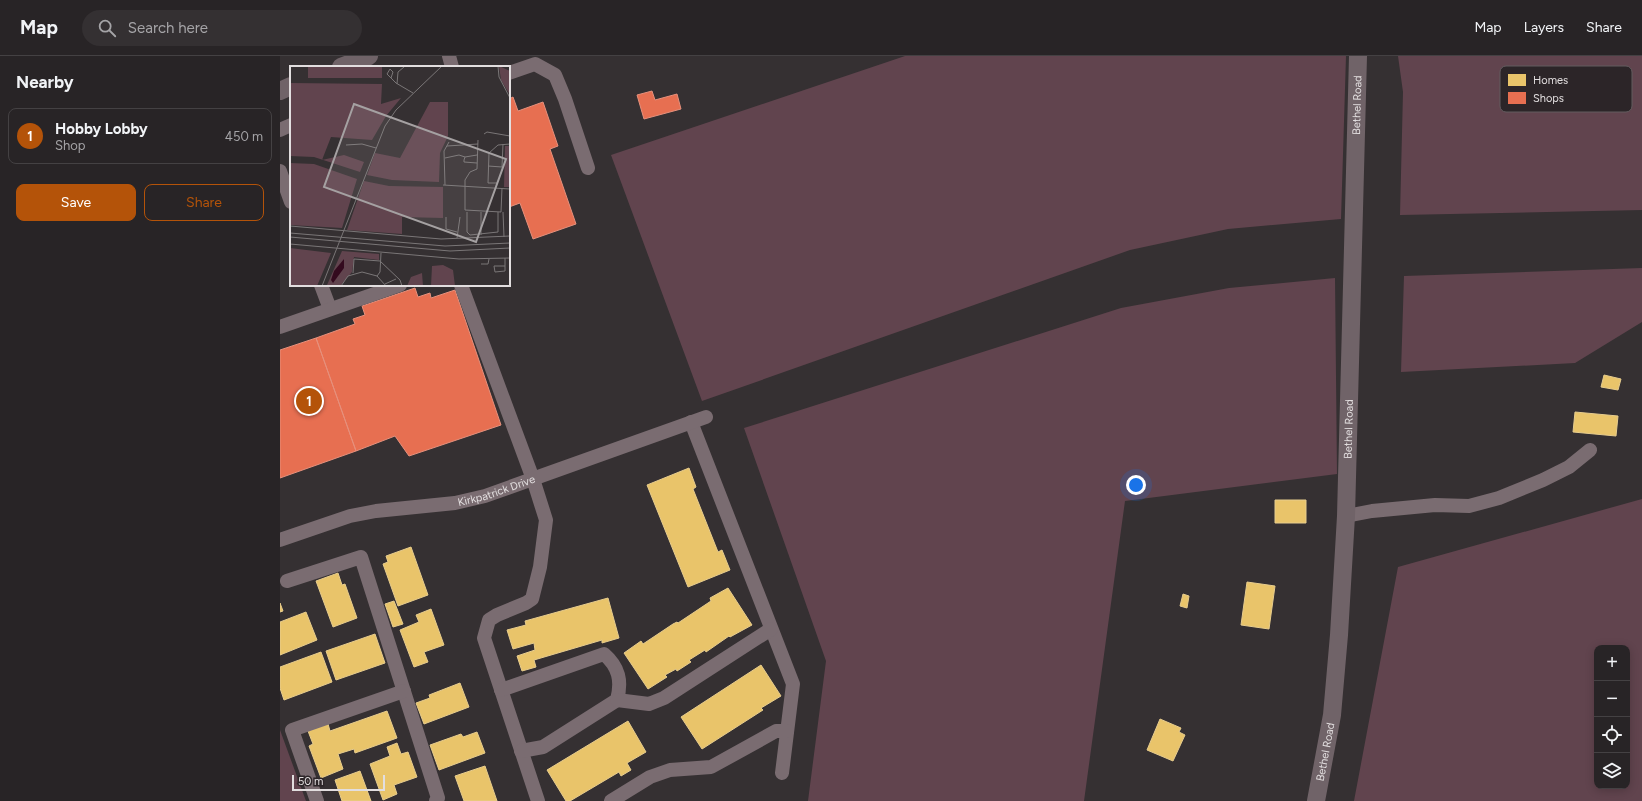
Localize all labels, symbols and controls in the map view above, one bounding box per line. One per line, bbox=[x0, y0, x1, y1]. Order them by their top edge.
search box bbox=[82, 10, 362, 46]
text: Map bbox=[20, 16, 58, 39]
icon: search bbox=[96, 17, 118, 39]
text: Search here bbox=[128, 19, 208, 37]
text: Map bbox=[1474, 19, 1502, 36]
text: Layers bbox=[1524, 19, 1564, 36]
text: Share bbox=[1586, 19, 1622, 36]
inset map bbox=[290, 66, 510, 286]
legend bbox=[1500, 66, 1632, 112]
text: Nearby bbox=[16, 72, 74, 92]
text: Homes bbox=[1533, 74, 1568, 87]
street label: Bethel Road bbox=[1350, 75, 1364, 135]
text: Shops bbox=[1533, 92, 1564, 105]
text: Hobby Lobby bbox=[55, 120, 148, 138]
text: 1 bbox=[27, 129, 33, 144]
text: 450 m bbox=[225, 129, 263, 144]
text: Shop bbox=[55, 138, 85, 153]
button: Save bbox=[16, 184, 136, 221]
button: Share bbox=[144, 184, 264, 221]
pin: 1 bbox=[296, 386, 322, 416]
street label: Bethel Road bbox=[1341, 399, 1356, 459]
street label: Kirkpatrick Drive bbox=[456, 473, 537, 509]
your location bbox=[1126, 475, 1146, 495]
map controls bbox=[1594, 645, 1630, 789]
button: + bbox=[1594, 645, 1630, 681]
button: − bbox=[1594, 681, 1630, 717]
button: locate bbox=[1594, 717, 1630, 753]
street label: Bethel Road bbox=[1314, 721, 1337, 782]
button: layers bbox=[1594, 753, 1630, 789]
scale bar bbox=[292, 773, 385, 792]
text: 50 m bbox=[298, 775, 323, 788]

